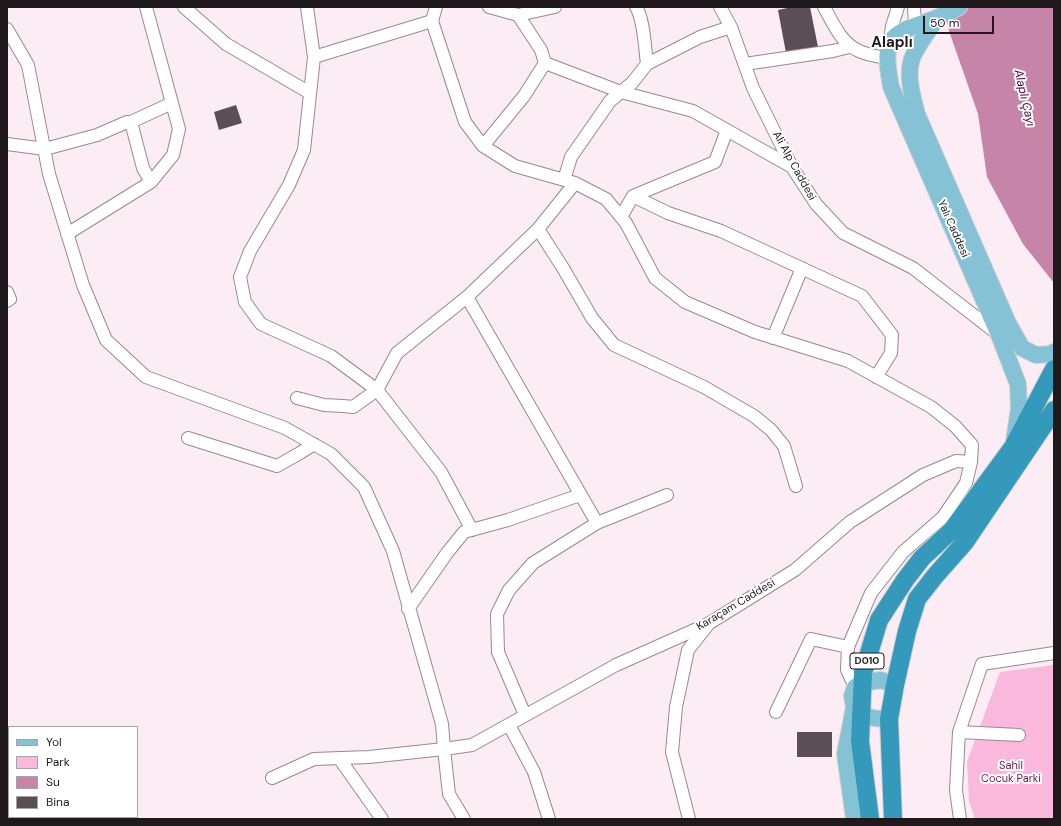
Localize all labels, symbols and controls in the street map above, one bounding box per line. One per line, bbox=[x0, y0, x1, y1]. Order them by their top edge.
scale bar bbox=[925, 8, 996, 34]
text: 50 m bbox=[930, 15, 959, 31]
district label: Alaplı bbox=[871, 34, 913, 52]
water label: Alaplı Çayı bbox=[1010, 68, 1038, 128]
street label: Ali Alp Caddesi bbox=[770, 129, 818, 203]
street label: Yalı Caddesi bbox=[934, 198, 972, 260]
street label: Karaçam Caddesi bbox=[694, 576, 778, 634]
road number: D010 bbox=[850, 653, 884, 669]
legend bbox=[8, 726, 138, 818]
text: Yol bbox=[46, 734, 62, 750]
text: Park bbox=[46, 754, 70, 770]
park label: Sahil Cocuk Parki bbox=[981, 759, 1041, 785]
text: Su bbox=[46, 774, 60, 790]
text: Bina bbox=[46, 794, 70, 810]

